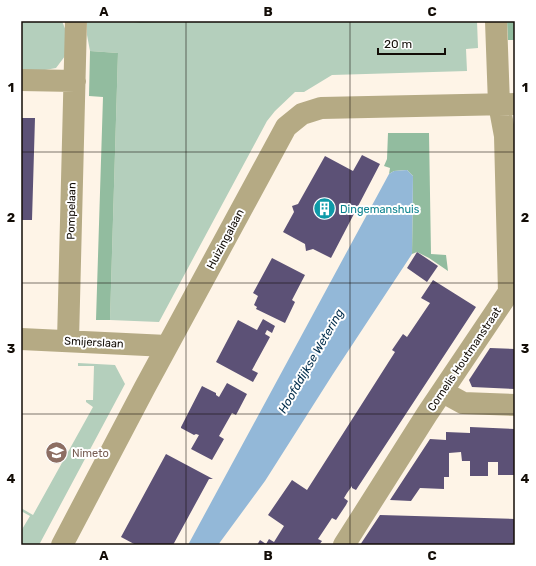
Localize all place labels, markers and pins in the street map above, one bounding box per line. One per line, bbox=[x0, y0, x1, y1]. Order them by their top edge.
building icon: Dingemanshuis bbox=[312, 196, 338, 222]
place label: Dingemanshuis bbox=[340, 203, 420, 216]
school or university icon: Nimeto bbox=[43, 440, 69, 466]
place label: Nimeto bbox=[72, 447, 109, 460]

